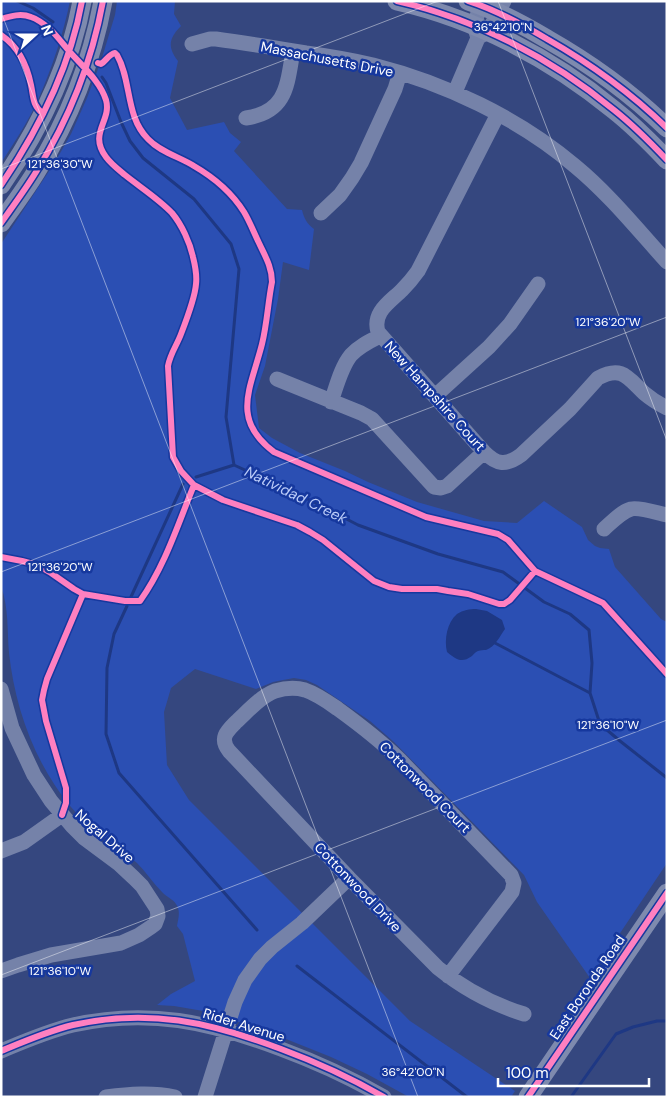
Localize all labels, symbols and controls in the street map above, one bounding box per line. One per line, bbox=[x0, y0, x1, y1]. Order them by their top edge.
north arrow bbox=[10, 10, 60, 60]
text: 36°42'10"N bbox=[474, 19, 532, 35]
text: N bbox=[37, 22, 57, 38]
street label: Massachusetts Drive bbox=[259, 37, 395, 81]
text: 121°36'30"W bbox=[27, 156, 93, 172]
text: 121°36'20"W bbox=[575, 314, 641, 330]
street label: New Hampshire Court bbox=[381, 337, 489, 455]
water label: Natividad Creek bbox=[241, 461, 351, 529]
text: 121°36'20"W bbox=[27, 559, 93, 575]
text: 121°36'10"W bbox=[577, 717, 639, 733]
street label: Cottonwood Court bbox=[376, 738, 474, 836]
street label: Nogal Drive bbox=[72, 805, 139, 867]
street label: Cottonwood Drive bbox=[311, 838, 405, 936]
street label: East Boronda Road bbox=[545, 931, 629, 1043]
text: 121°36'10"W bbox=[29, 963, 91, 979]
street label: Rider Avenue bbox=[201, 1004, 287, 1046]
scale bar bbox=[498, 1056, 649, 1088]
text: 100 m bbox=[506, 1063, 549, 1083]
text: 36°42'00"N bbox=[381, 1064, 445, 1080]

